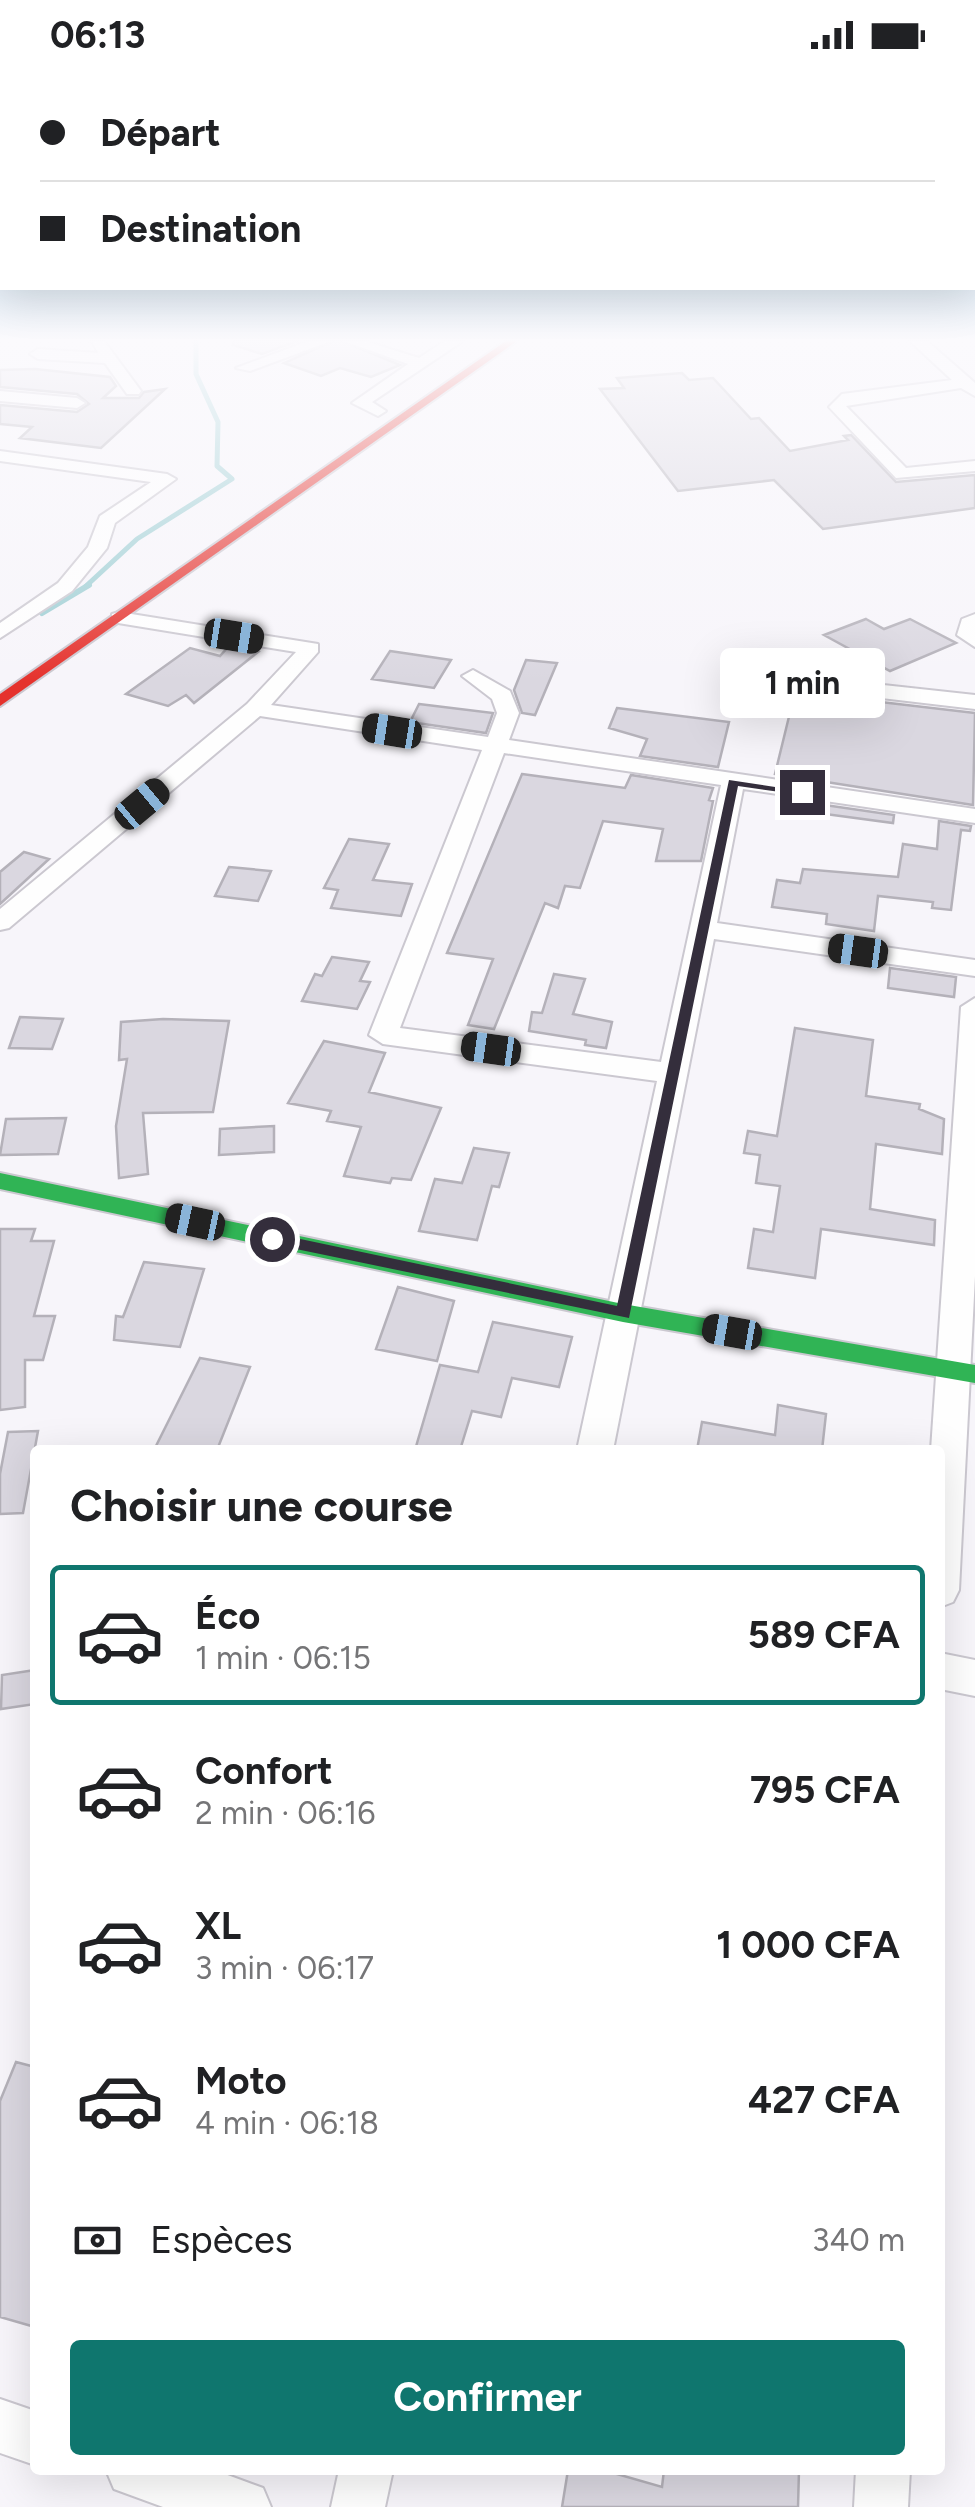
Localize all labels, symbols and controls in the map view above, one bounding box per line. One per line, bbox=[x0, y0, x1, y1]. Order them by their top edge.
text: 06:13 bbox=[50, 12, 145, 58]
text: Départ bbox=[100, 110, 221, 156]
text: Destination bbox=[100, 206, 301, 252]
car bbox=[202, 616, 266, 656]
callout: 1 min bbox=[720, 647, 884, 717]
text: 1 min bbox=[765, 664, 840, 702]
car bbox=[360, 711, 424, 751]
route end bbox=[780, 770, 825, 815]
car bbox=[109, 773, 175, 835]
car bbox=[826, 932, 890, 970]
car bbox=[459, 1030, 523, 1068]
car bbox=[163, 1201, 227, 1243]
route start bbox=[250, 1217, 295, 1262]
car bbox=[700, 1312, 764, 1352]
text: Choisir une course bbox=[70, 1478, 453, 1532]
icon: car bbox=[75, 1590, 165, 1680]
text: Éco bbox=[195, 1593, 260, 1639]
text: 589 CFA bbox=[748, 1612, 900, 1658]
text: 1 min · 06:15 bbox=[195, 1639, 371, 1677]
icon: car bbox=[75, 1745, 165, 1835]
text: Confort bbox=[195, 1748, 332, 1794]
text: 795 CFA bbox=[750, 1767, 900, 1813]
text: 2 min · 06:16 bbox=[195, 1794, 375, 1832]
icon: car bbox=[75, 1900, 165, 1990]
text: XL bbox=[195, 1903, 241, 1949]
text: 1 000 CFA bbox=[716, 1922, 900, 1968]
text: 3 min · 06:17 bbox=[195, 1949, 374, 1987]
icon: car bbox=[75, 2055, 165, 2145]
text: Moto bbox=[195, 2058, 287, 2104]
text: 427 CFA bbox=[748, 2077, 900, 2123]
text: 4 min · 06:18 bbox=[195, 2104, 379, 2142]
icon: cash bbox=[70, 2213, 125, 2268]
text: Espèces bbox=[150, 2217, 292, 2263]
text: 340 m bbox=[812, 2221, 905, 2259]
button: Confirmer bbox=[70, 2340, 905, 2455]

